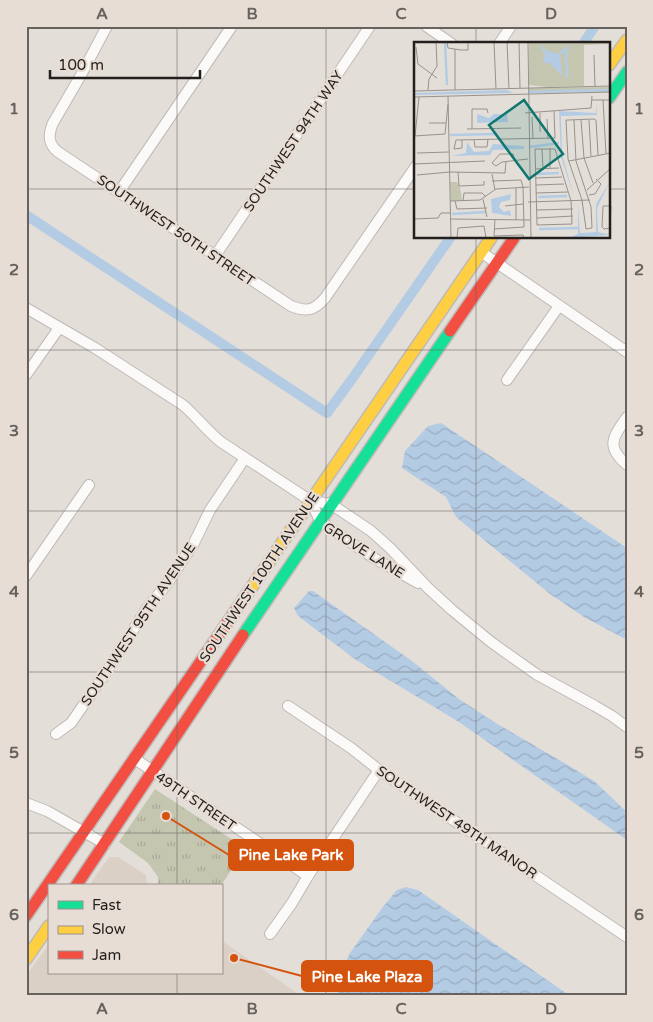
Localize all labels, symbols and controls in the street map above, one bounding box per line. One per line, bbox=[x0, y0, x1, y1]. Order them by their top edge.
text: A bbox=[96, 4, 108, 24]
text: B bbox=[246, 4, 258, 24]
text: C bbox=[395, 4, 407, 24]
text: D bbox=[545, 4, 557, 24]
inset map bbox=[414, 42, 610, 239]
scale bar bbox=[50, 48, 200, 80]
text: 100 m bbox=[58, 56, 104, 74]
street label: SOUTHWEST 94TH WAY bbox=[240, 68, 347, 215]
text: 1 bbox=[9, 99, 19, 119]
text: 1 bbox=[634, 99, 644, 119]
street label: SOUTHWEST 50TH STREET bbox=[94, 171, 258, 290]
text: 2 bbox=[9, 260, 19, 280]
text: 2 bbox=[634, 260, 644, 280]
text: 3 bbox=[9, 421, 19, 441]
text: 3 bbox=[634, 421, 644, 441]
street label: SOUTHWEST 100TH AVENUE bbox=[196, 489, 323, 666]
street label: GROVE LANE bbox=[320, 519, 407, 582]
street label: SOUTHWEST 95TH AVENUE bbox=[78, 540, 199, 709]
text: 4 bbox=[9, 582, 19, 602]
text: 4 bbox=[634, 582, 644, 602]
text: 5 bbox=[9, 743, 19, 763]
text: 5 bbox=[634, 743, 644, 763]
street label: SOUTHWEST 49TH MANOR bbox=[373, 762, 540, 883]
street label: 49TH STREET bbox=[152, 768, 240, 835]
callout: Pine Lake Park bbox=[229, 840, 353, 870]
text: Pine Lake Park bbox=[239, 846, 343, 864]
legend bbox=[48, 884, 222, 974]
text: Fast bbox=[92, 896, 122, 914]
text: 6 bbox=[9, 905, 19, 925]
text: 6 bbox=[634, 905, 644, 925]
text: Slow bbox=[92, 920, 126, 938]
text: Jam bbox=[92, 946, 121, 964]
callout: Pine Lake Plaza bbox=[302, 961, 432, 991]
text: Pine Lake Plaza bbox=[312, 968, 422, 986]
text: A bbox=[96, 999, 108, 1019]
text: B bbox=[246, 999, 258, 1019]
text: C bbox=[395, 999, 407, 1019]
text: D bbox=[545, 999, 557, 1019]

